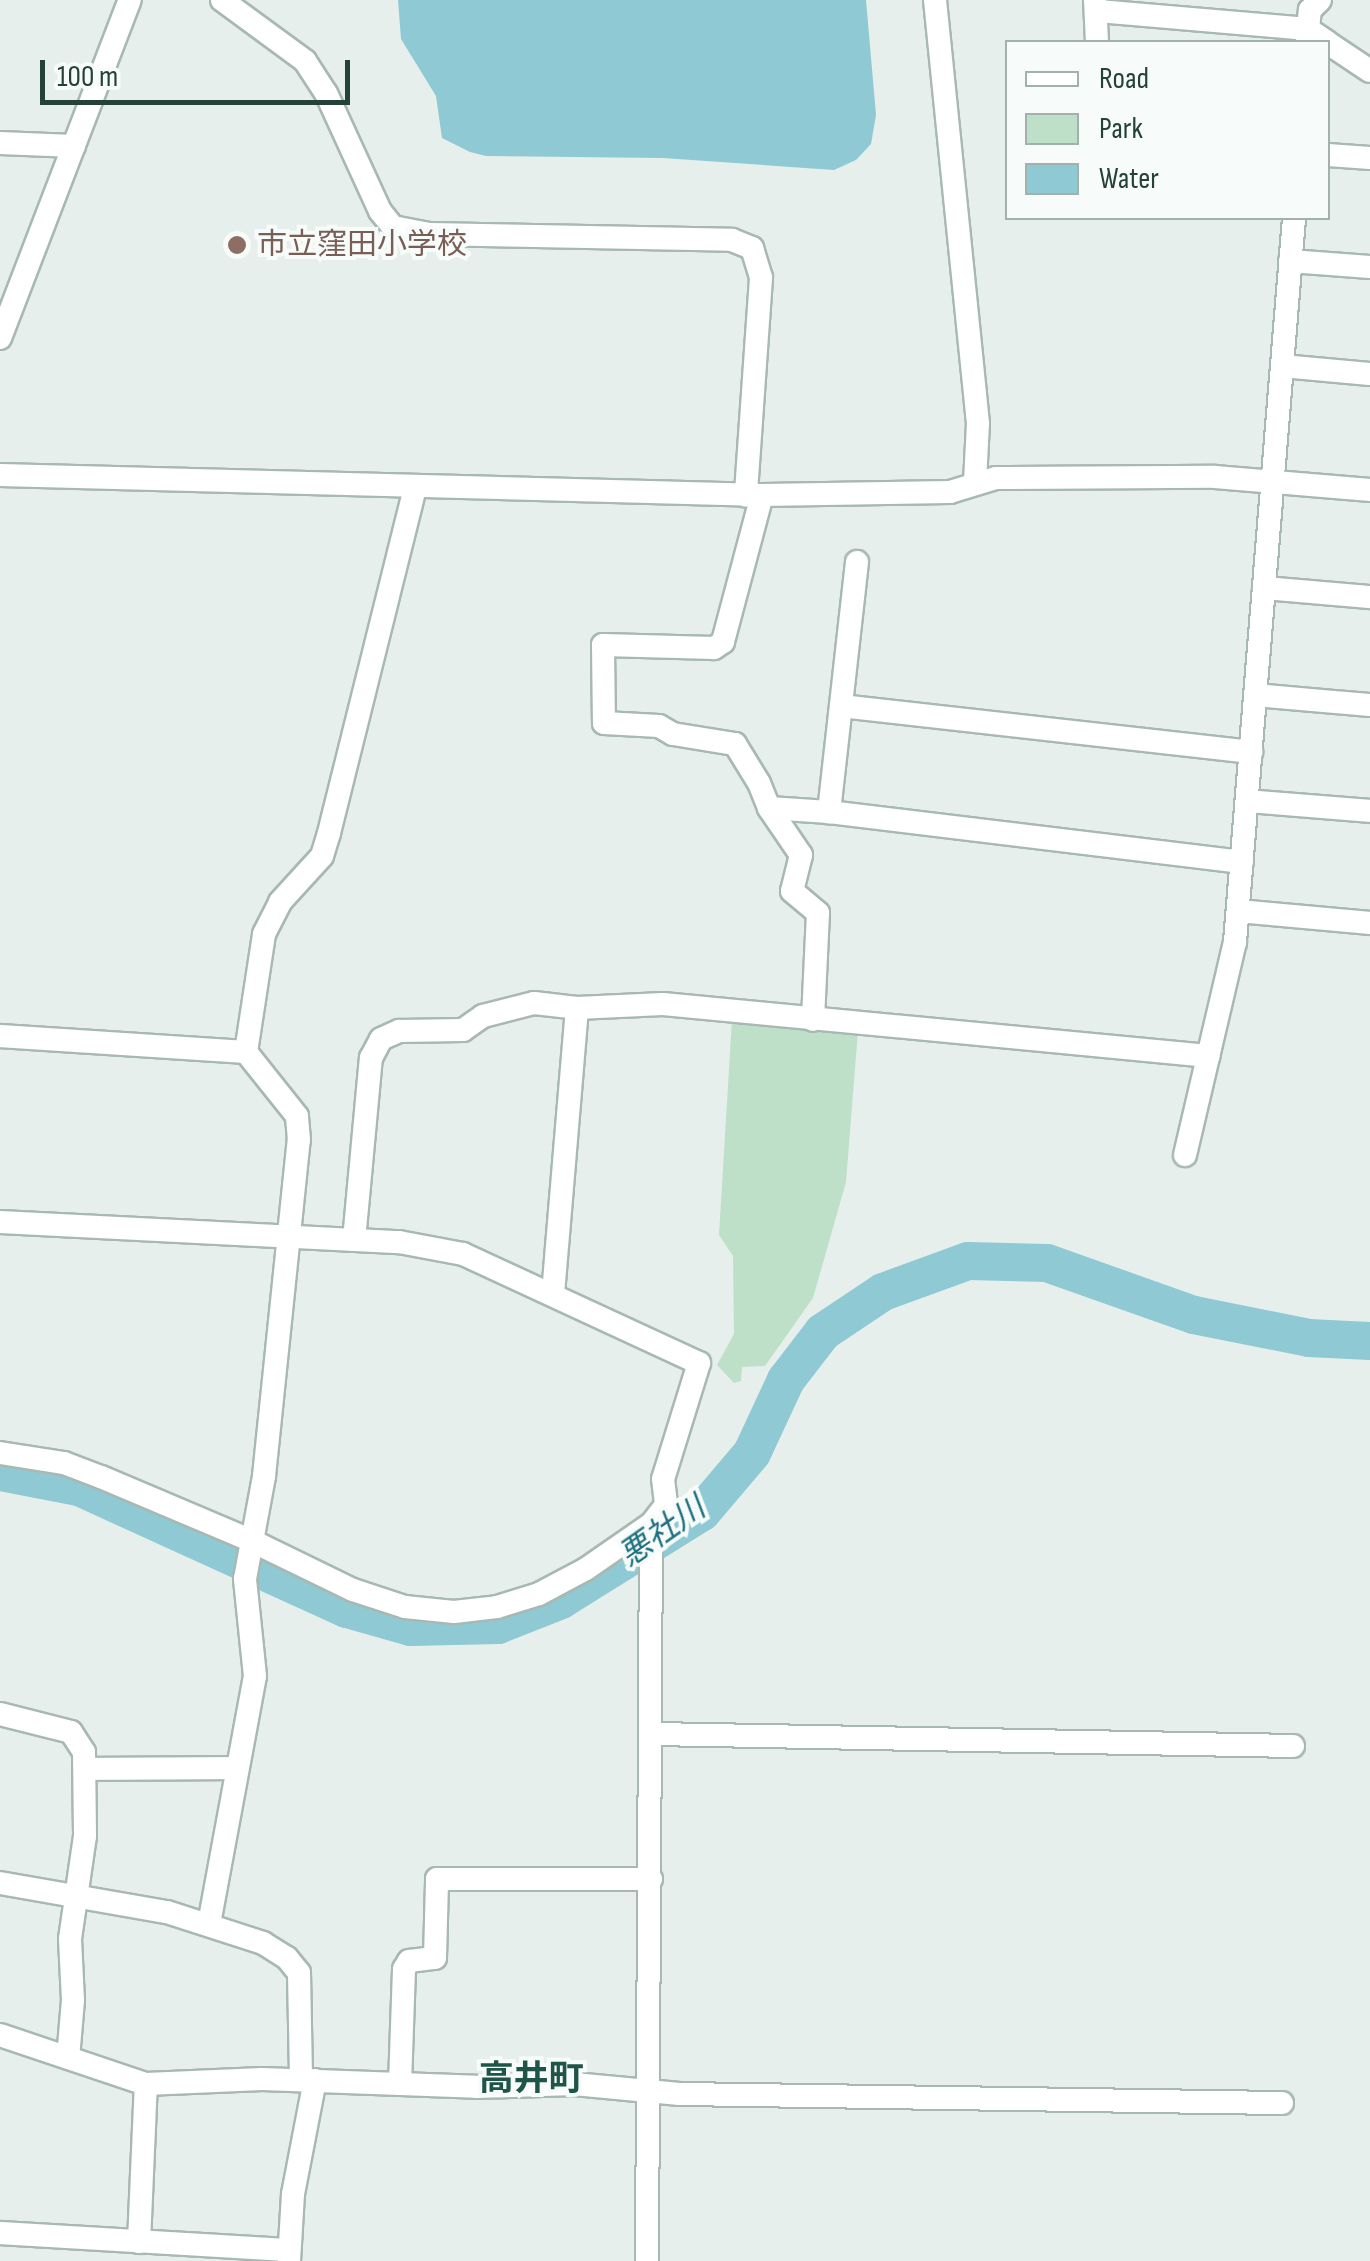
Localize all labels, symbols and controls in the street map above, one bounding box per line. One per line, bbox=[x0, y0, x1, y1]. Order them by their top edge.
scale bar bbox=[45, 40, 355, 102]
legend bbox=[1005, 40, 1330, 220]
text: 100 m bbox=[57, 59, 118, 95]
text: Road bbox=[1099, 61, 1149, 97]
text: Park bbox=[1099, 111, 1143, 147]
text: Water bbox=[1099, 161, 1159, 197]
place label: 市立窪田小学校 bbox=[257, 227, 467, 263]
marker: 市立窪田小学校 bbox=[226, 234, 248, 256]
water label: 悪社川 bbox=[613, 1490, 713, 1576]
district label: 高井町 bbox=[479, 2059, 583, 2101]

